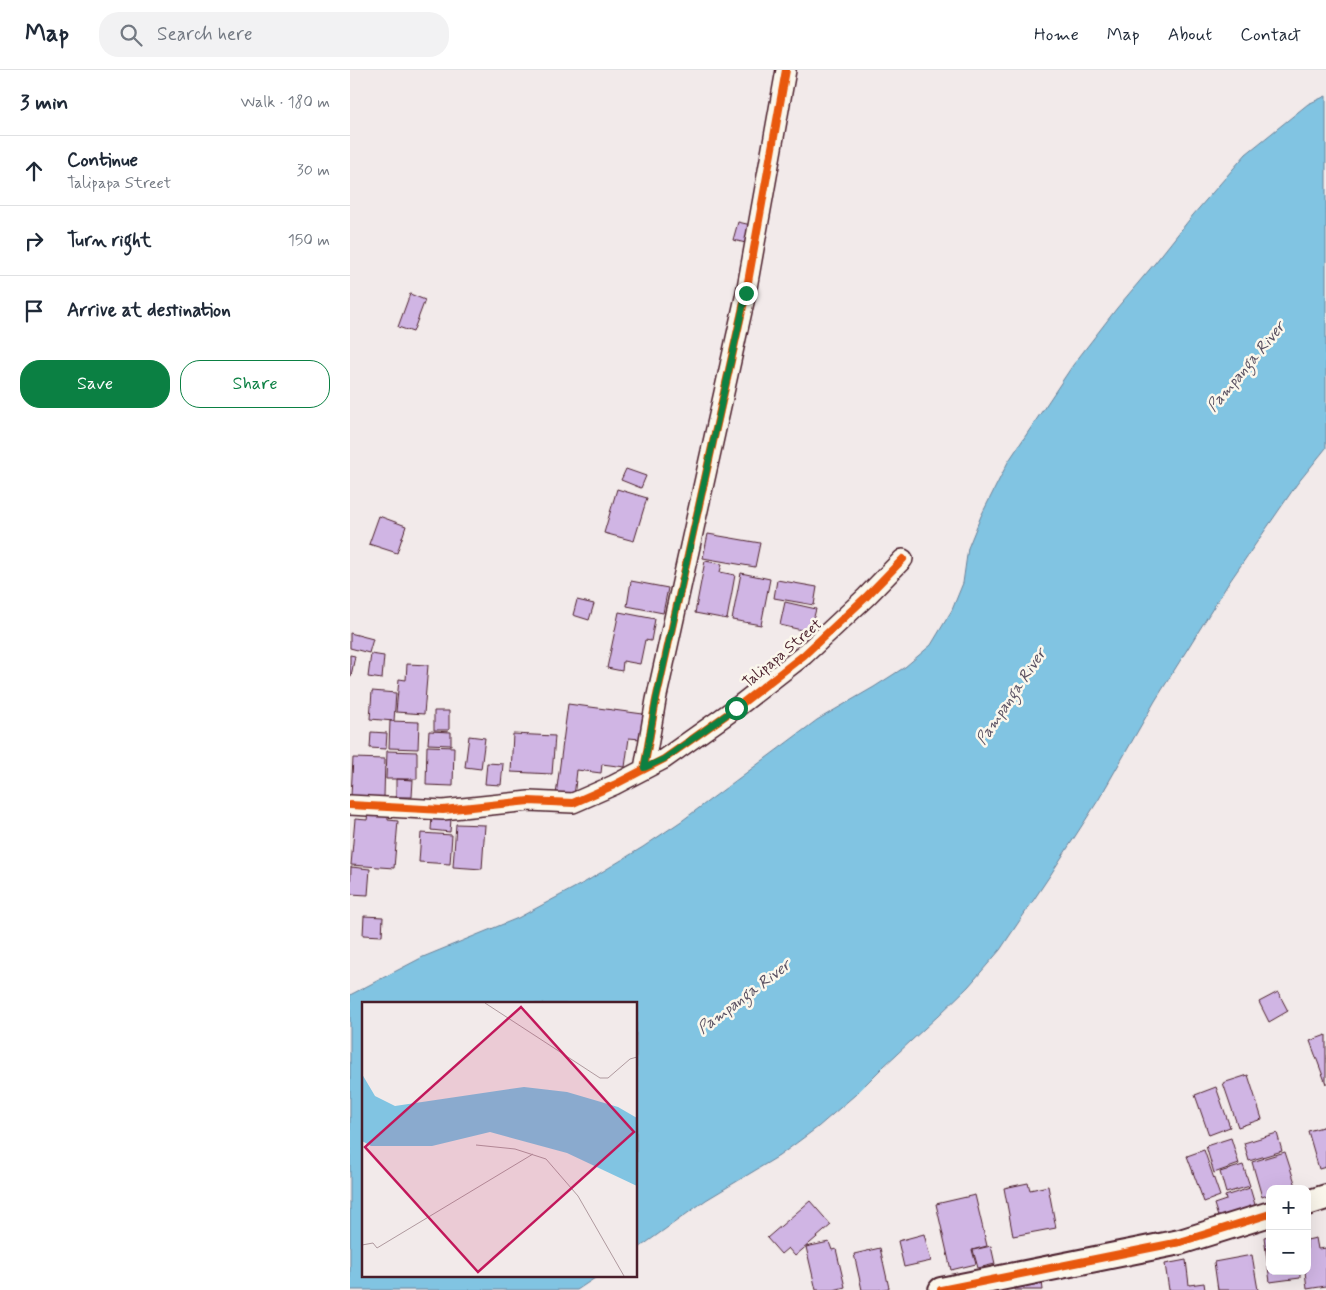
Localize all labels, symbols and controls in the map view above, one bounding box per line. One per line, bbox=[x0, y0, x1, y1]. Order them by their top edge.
search box bbox=[99, 12, 449, 57]
text: Map bbox=[25, 19, 69, 50]
icon: search bbox=[117, 21, 145, 49]
text: Search here bbox=[157, 22, 253, 47]
text: Home bbox=[1034, 23, 1079, 47]
text: Map bbox=[1107, 23, 1140, 47]
text: About bbox=[1168, 23, 1212, 47]
text: Contact bbox=[1240, 23, 1301, 47]
text: 3 min bbox=[20, 89, 68, 117]
text: Walk · 180 m bbox=[241, 92, 330, 113]
text: Continue bbox=[67, 148, 138, 173]
icon: ahead bbox=[20, 157, 48, 185]
text: 30 m bbox=[297, 160, 330, 181]
text: Talipapa Street bbox=[67, 173, 171, 194]
icon: right bbox=[20, 227, 48, 255]
text: Turn right bbox=[67, 228, 151, 253]
text: 150 m bbox=[288, 230, 330, 251]
route end bbox=[735, 282, 758, 305]
icon: arrive bbox=[20, 297, 48, 325]
text: Arrive at destination bbox=[67, 298, 231, 323]
water label: Pampanga River bbox=[1202, 316, 1293, 418]
button: Save bbox=[20, 360, 170, 408]
button: Share bbox=[180, 360, 330, 408]
street label: Talipapa Street bbox=[739, 615, 827, 693]
water label: Pampanga River bbox=[971, 643, 1054, 750]
route start bbox=[725, 697, 748, 720]
water label: Pampanga River bbox=[693, 954, 798, 1041]
inset map bbox=[362, 1002, 638, 1278]
map controls bbox=[1266, 1185, 1311, 1275]
button: + bbox=[1266, 1185, 1311, 1230]
button: − bbox=[1266, 1230, 1311, 1275]

